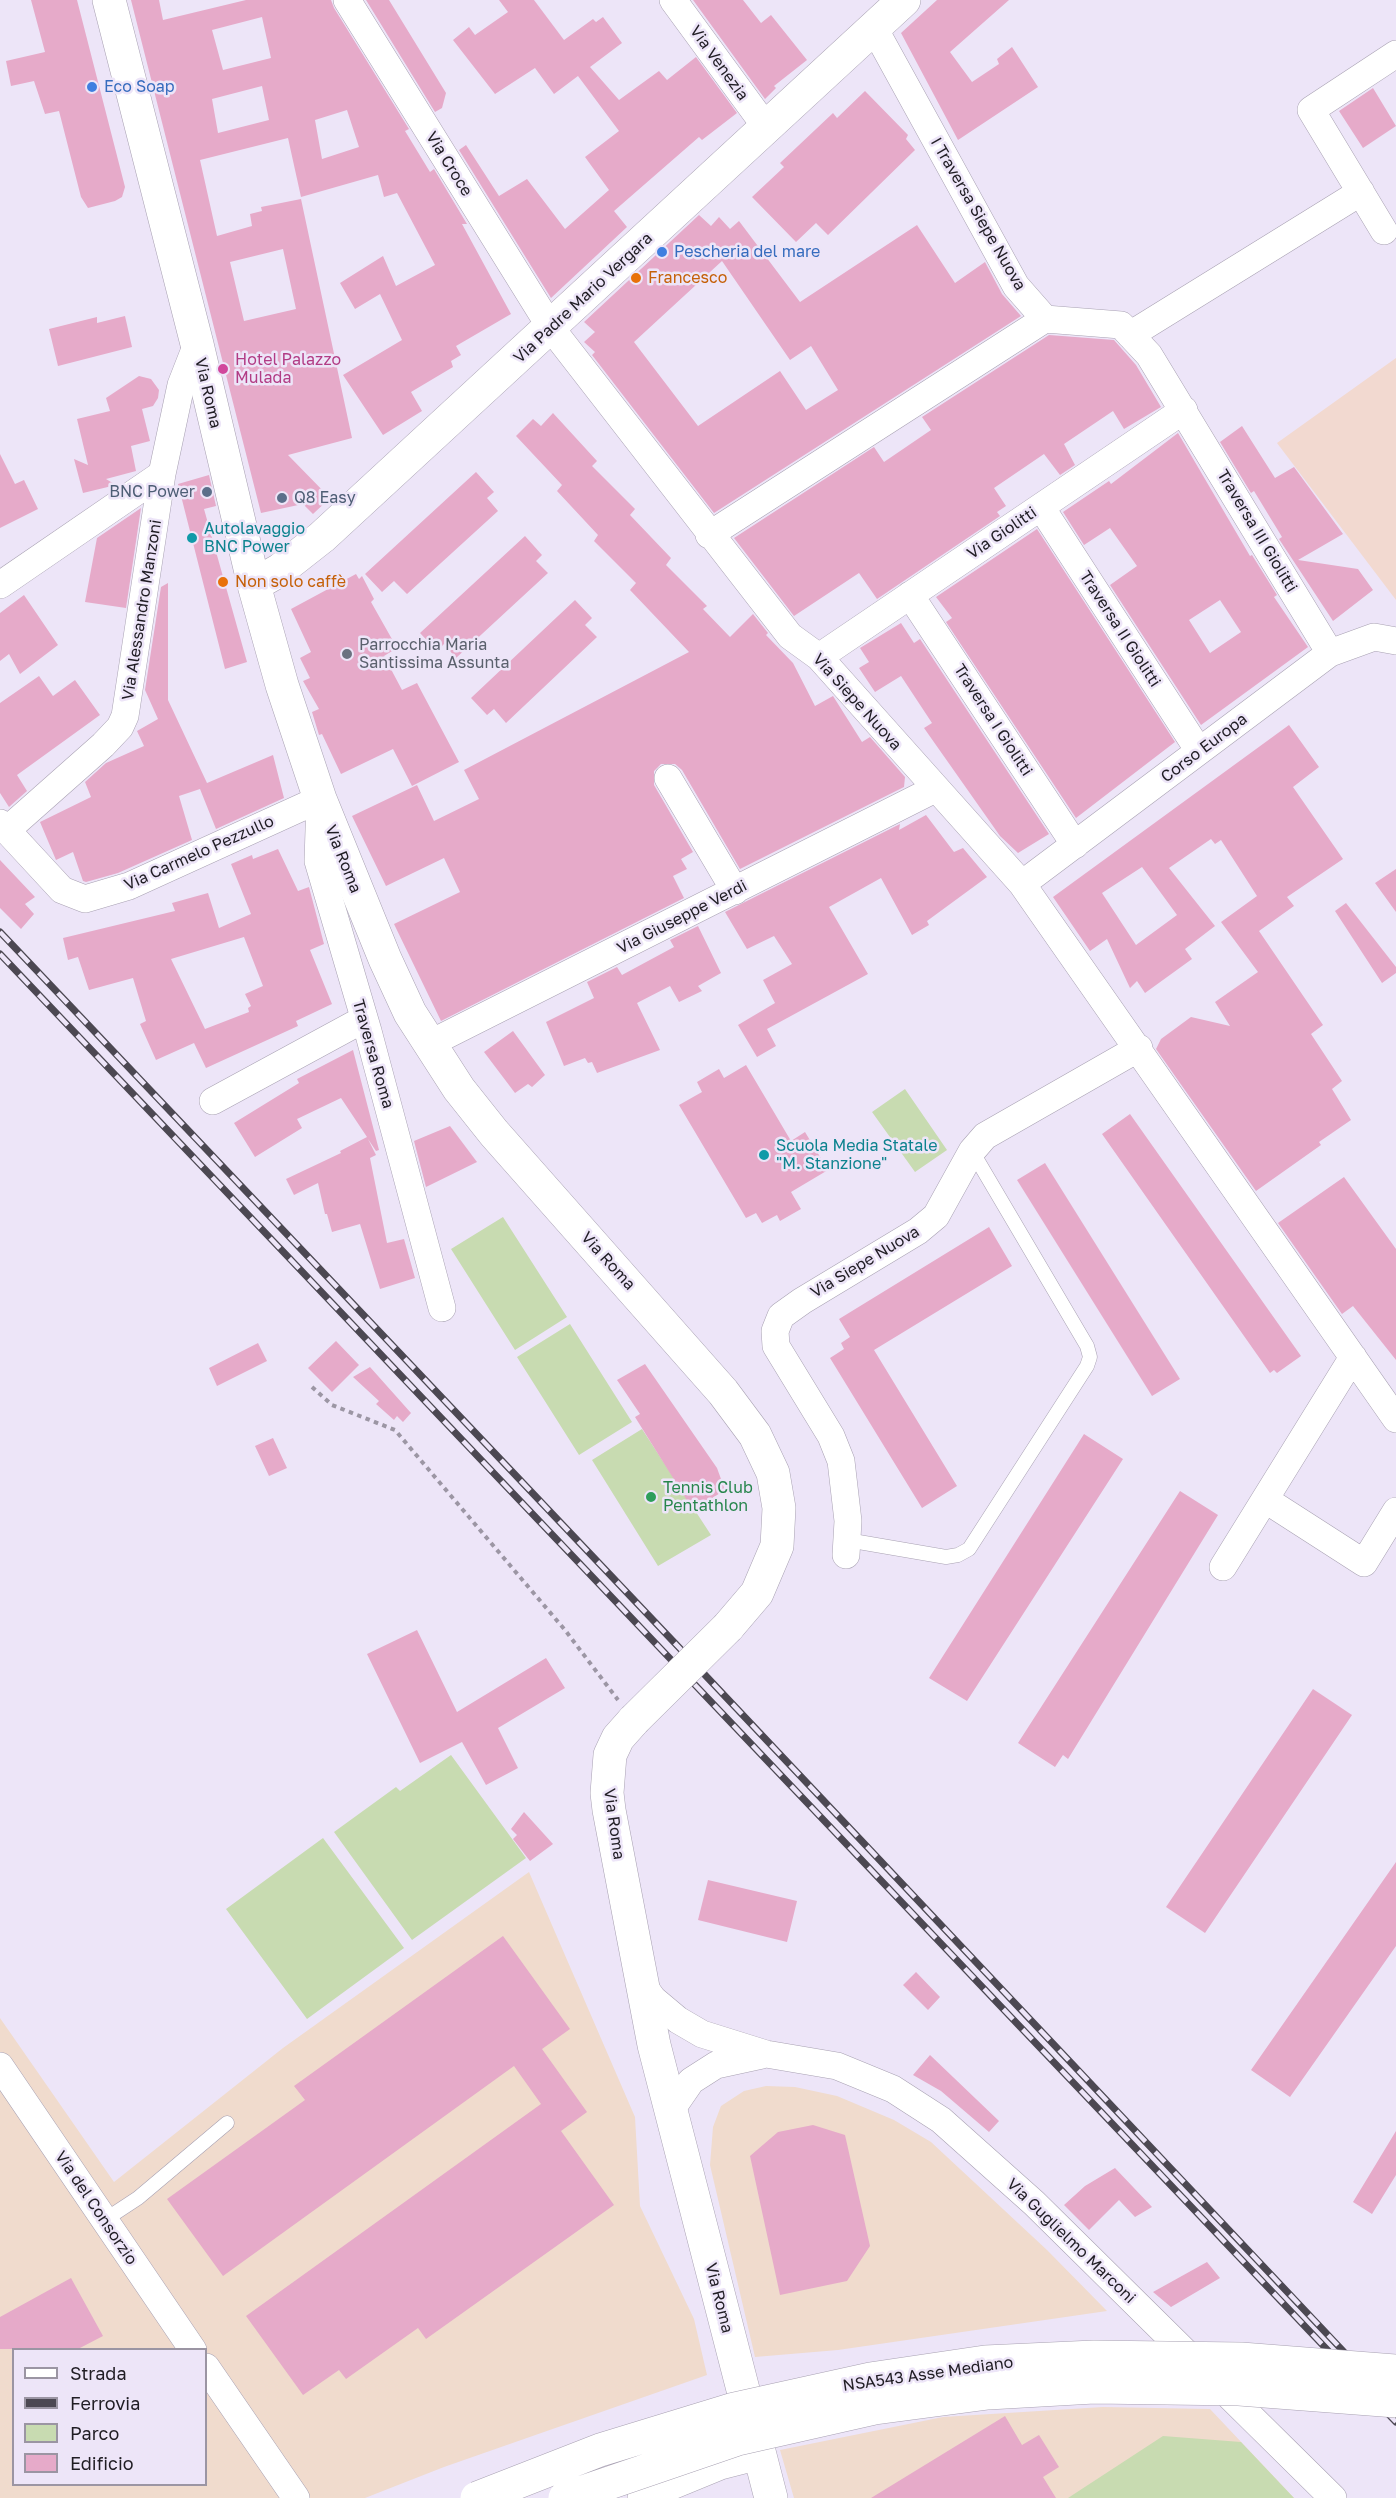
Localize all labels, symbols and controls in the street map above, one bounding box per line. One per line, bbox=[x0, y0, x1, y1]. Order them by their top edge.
street label: Via Venezia bbox=[685, 22, 753, 104]
place label: Eco Soap bbox=[104, 77, 175, 97]
marker: Eco Soap bbox=[85, 80, 99, 94]
street label: Via Croce bbox=[422, 128, 476, 200]
street label: I Traversa Siepe Nuova bbox=[926, 134, 1030, 294]
street label: Via Padre Mario Vergara bbox=[510, 229, 656, 367]
place label: Pescheria del mare bbox=[674, 242, 820, 262]
marker: Pescheria del mare bbox=[655, 245, 669, 259]
place label: Francesco bbox=[648, 268, 727, 288]
marker: Francesco bbox=[629, 271, 643, 285]
place label: Hotel Palazzo Mulada bbox=[235, 350, 341, 388]
street label: Via Roma bbox=[191, 356, 225, 430]
marker: Hotel Palazzo Mulada bbox=[216, 362, 230, 376]
street label: Traversa III Giolitti bbox=[1213, 466, 1301, 596]
place label: BNC Power bbox=[109, 482, 195, 502]
marker: BNC Power bbox=[200, 485, 214, 499]
place label: Q8 Easy bbox=[294, 488, 356, 508]
marker: Q8 Easy bbox=[275, 491, 289, 505]
street label: Via Giolitti bbox=[964, 503, 1040, 563]
street label: Via Alessandro Manzoni bbox=[118, 518, 166, 702]
place label: Autolavaggio BNC Power bbox=[204, 519, 305, 557]
marker: Autolavaggio BNC Power bbox=[185, 531, 199, 545]
street label: Traversa II Giolitti bbox=[1075, 567, 1165, 691]
place label: Non solo caffè bbox=[235, 572, 346, 592]
marker: Non solo caffè bbox=[216, 575, 230, 589]
place label: Parrocchia Maria Santissima Assunta bbox=[359, 635, 509, 673]
marker: Parrocchia Maria Santissima Assunta bbox=[340, 647, 354, 661]
street label: Via Siepe Nuova bbox=[809, 650, 905, 754]
street label: Traversa I Giolitti bbox=[950, 660, 1036, 780]
street label: Corso Europa bbox=[1157, 709, 1251, 787]
street label: Via Carmelo Pezzullo bbox=[121, 811, 277, 895]
street label: Via Roma bbox=[321, 822, 365, 896]
street label: Via Giuseppe Verdi bbox=[614, 876, 750, 958]
street label: Traversa Roma bbox=[348, 997, 398, 1111]
place label: Scuola Media Statale "M. Stanzione" bbox=[776, 1136, 937, 1174]
marker: Scuola Media Statale "M. Stanzione" bbox=[757, 1148, 771, 1162]
street label: Via Siepe Nuova bbox=[807, 1222, 923, 1302]
street label: Via Roma bbox=[577, 1228, 639, 1294]
place label: Tennis Club Pentathlon bbox=[663, 1478, 753, 1516]
marker: Tennis Club Pentathlon bbox=[644, 1490, 658, 1504]
street label: Via Roma bbox=[600, 1787, 628, 1861]
street label: Via del Consorzio bbox=[51, 2147, 141, 2269]
street label: Via Guglielmo Marconi bbox=[1003, 2174, 1139, 2308]
street label: Via Roma bbox=[701, 2261, 737, 2335]
legend bbox=[12, 2348, 207, 2486]
street label: NSA543 Asse Mediano bbox=[842, 2353, 1014, 2395]
text: Strada bbox=[70, 2362, 127, 2384]
text: Ferrovia bbox=[70, 2392, 140, 2414]
text: Parco bbox=[70, 2422, 119, 2444]
text: Edificio bbox=[70, 2452, 134, 2474]

